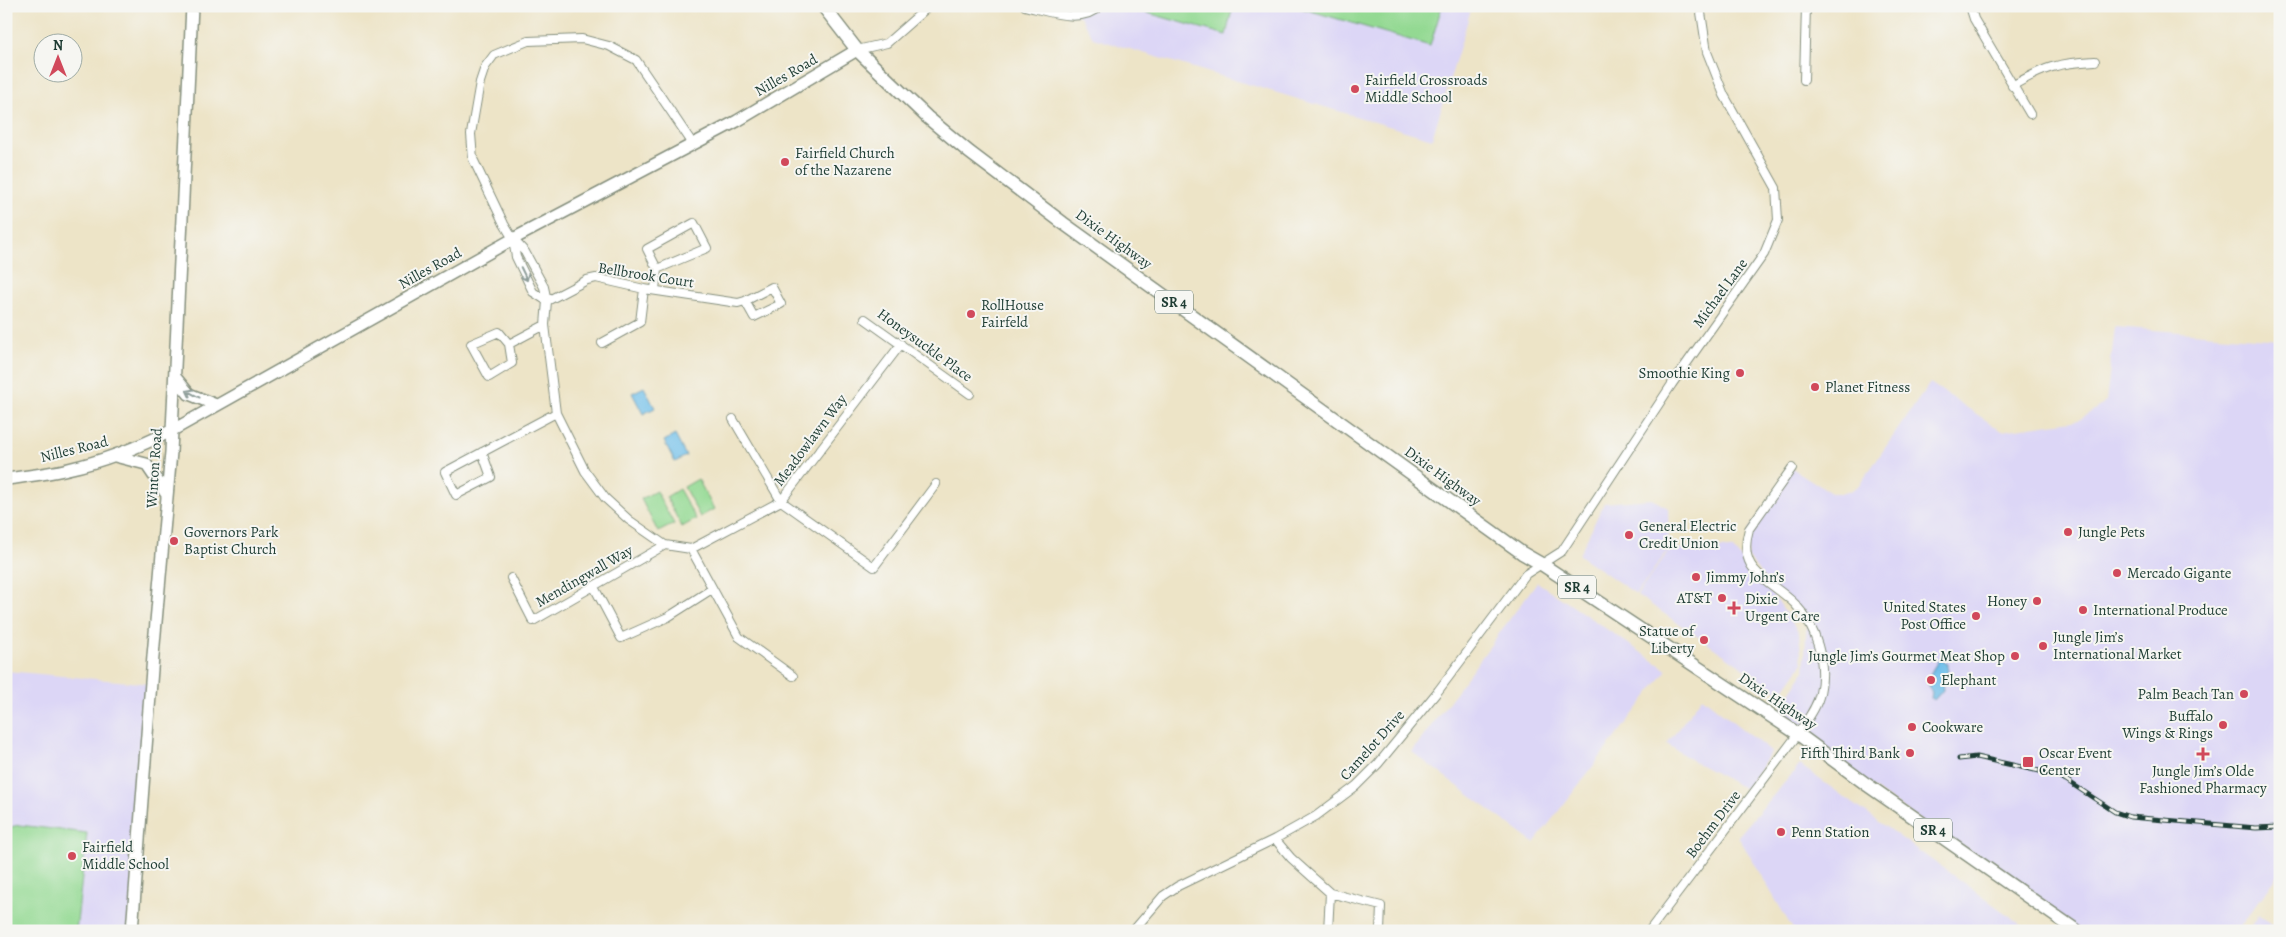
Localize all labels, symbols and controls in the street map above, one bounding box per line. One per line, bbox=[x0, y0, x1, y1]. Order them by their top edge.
north arrow bbox=[32, 32, 82, 82]
text: N bbox=[53, 36, 63, 55]
street label: Nilles Road bbox=[751, 49, 822, 101]
place label: Fairfield Crossroads Middle School bbox=[1365, 70, 1488, 107]
marker: Fairfield Crossroads Middle School bbox=[1349, 83, 1361, 95]
place label: Fairfield Church of the Nazarene bbox=[795, 143, 895, 180]
marker: Fairfield Church of the Nazarene bbox=[779, 156, 791, 168]
street label: Dixie Highway bbox=[1072, 204, 1157, 274]
street label: Nilles Road bbox=[395, 242, 466, 294]
street label: Michael Lane bbox=[1688, 254, 1752, 332]
street label: Bellbrook Court bbox=[597, 258, 695, 292]
one-way arrow bbox=[520, 266, 529, 281]
road number: SR 4 bbox=[1155, 290, 1193, 314]
place label: RollHouse Fairfeld bbox=[981, 295, 1044, 332]
street label: Honeysuckle Place bbox=[873, 304, 977, 387]
marker: RollHouse Fairfeld bbox=[965, 308, 977, 320]
place label: Smoothie King bbox=[1639, 363, 1730, 383]
marker: Smoothie King bbox=[1734, 367, 1746, 379]
place label: Planet Fitness bbox=[1825, 377, 1910, 397]
marker: Planet Fitness bbox=[1809, 381, 1821, 393]
one-way arrow bbox=[186, 389, 201, 399]
street label: Meadowlawn Way bbox=[769, 390, 851, 490]
street label: Winton Road bbox=[141, 426, 167, 510]
street label: Nilles Road bbox=[38, 431, 111, 467]
street label: Dixie Highway bbox=[1401, 441, 1486, 511]
place label: General Electric Credit Union bbox=[1639, 516, 1736, 553]
place label: Governors Park Baptist Church bbox=[184, 522, 279, 559]
place label: Jungle Pets bbox=[2078, 522, 2145, 542]
marker: Jungle Pets bbox=[2062, 526, 2074, 538]
marker: General Electric Credit Union bbox=[1623, 529, 1635, 541]
marker: Governors Park Baptist Church bbox=[168, 535, 180, 547]
street label: Mendingwall Way bbox=[532, 540, 637, 612]
place label: Mercado Gigante bbox=[2127, 563, 2232, 583]
place label: Jimmy John’s bbox=[1706, 567, 1785, 587]
marker: Mercado Gigante bbox=[2111, 567, 2123, 579]
marker: Jimmy John’s bbox=[1690, 571, 1702, 583]
road number: SR 4 bbox=[1558, 576, 1596, 598]
place label: AT&T bbox=[1676, 588, 1713, 608]
place label: Dixie Urgent Care bbox=[1745, 589, 1820, 626]
place label: Honey bbox=[1987, 591, 2027, 611]
marker: AT&T bbox=[1716, 592, 1728, 604]
marker: Honey bbox=[2031, 595, 2043, 607]
place label: United States Post Office bbox=[1883, 597, 1966, 634]
place label: International Produce bbox=[2093, 600, 2228, 620]
marker: Dixie Urgent Care bbox=[1727, 601, 1741, 615]
marker: International Produce bbox=[2077, 604, 2089, 616]
marker: United States Post Office bbox=[1970, 610, 1982, 622]
place label: Statue of Liberty bbox=[1639, 621, 1696, 658]
place label: Jungle Jim’s International Market bbox=[2053, 627, 2182, 664]
marker: Statue of Liberty bbox=[1698, 634, 1710, 646]
marker: Jungle Jim’s International Market bbox=[2037, 640, 2049, 652]
place label: Jungle Jim’s Gourmet Meat Shop bbox=[1808, 646, 2005, 666]
marker: Jungle Jim’s Gourmet Meat Shop bbox=[2009, 650, 2021, 662]
street label: Dixie Highway bbox=[1735, 667, 1821, 735]
place label: Elephant bbox=[1941, 670, 1996, 690]
marker: Elephant bbox=[1925, 674, 1937, 686]
place label: Palm Beach Tan bbox=[2137, 684, 2234, 704]
marker: Palm Beach Tan bbox=[2238, 688, 2250, 700]
street label: Camelot Drive bbox=[1335, 705, 1409, 785]
place label: Buffalo Wings & Rings bbox=[2121, 706, 2213, 743]
place label: Cookware bbox=[1922, 717, 1983, 737]
marker: Buffalo Wings & Rings bbox=[2217, 719, 2229, 731]
marker: Cookware bbox=[1906, 721, 1918, 733]
place label: Fifth Third Bank bbox=[1800, 743, 1901, 763]
place label: Oscar Event Center bbox=[2039, 743, 2112, 780]
marker: Fifth Third Bank bbox=[1904, 747, 1916, 759]
marker: Jungle Jim’s Olde Fashioned Pharmacy bbox=[2197, 748, 2209, 760]
marker: Oscar Event Center bbox=[2021, 755, 2035, 769]
place label: Jungle Jim’s Olde Fashioned Pharmacy bbox=[2139, 761, 2267, 798]
street label: Boehm Drive bbox=[1681, 786, 1745, 862]
road number: SR 4 bbox=[1914, 818, 1952, 842]
place label: Penn Station bbox=[1791, 822, 1869, 842]
marker: Penn Station bbox=[1775, 826, 1787, 838]
place label: Fairfield Middle School bbox=[82, 837, 169, 874]
marker: Fairfield Middle School bbox=[66, 850, 78, 862]

